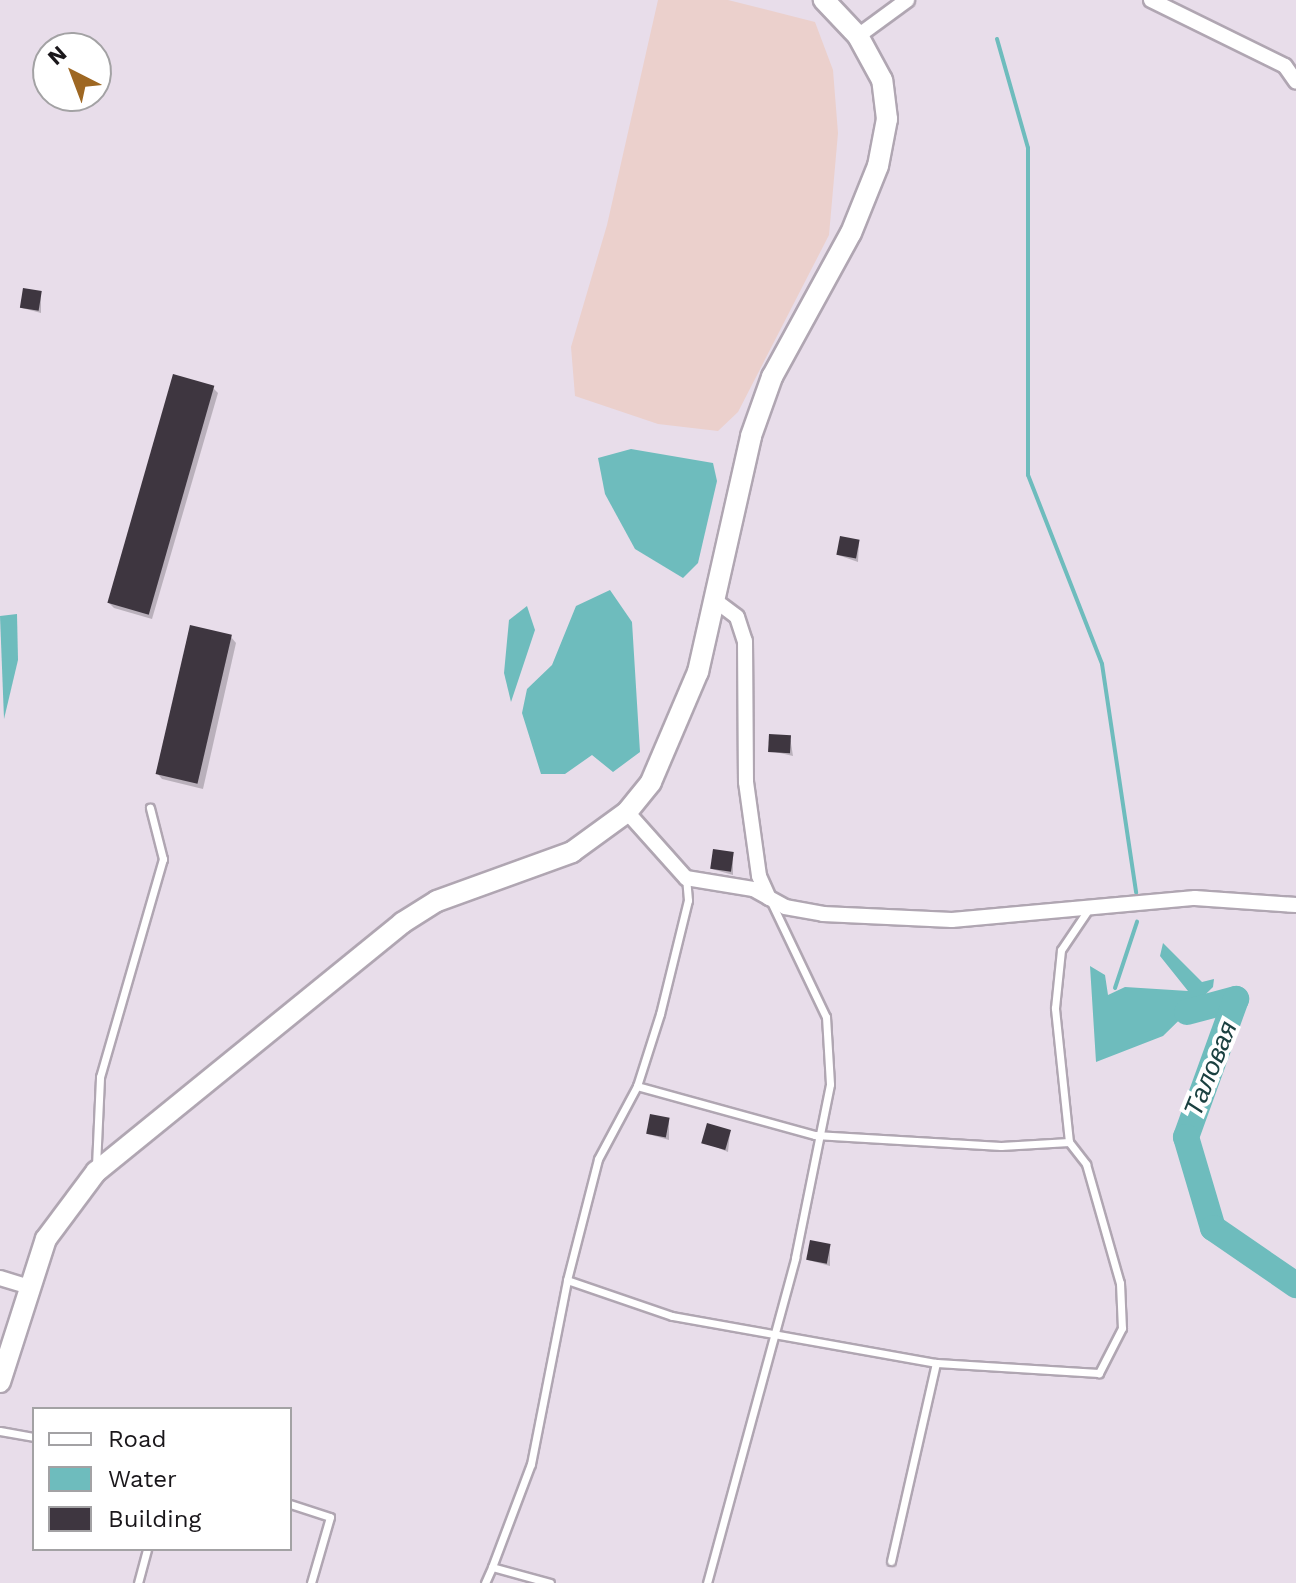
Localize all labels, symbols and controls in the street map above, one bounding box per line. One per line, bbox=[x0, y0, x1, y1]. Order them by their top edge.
north arrow bbox=[32, 32, 112, 112]
text: N bbox=[43, 41, 71, 70]
water label: Таловая bbox=[1178, 1017, 1244, 1121]
legend bbox=[32, 1407, 292, 1551]
text: Road bbox=[108, 1425, 167, 1453]
text: Water bbox=[108, 1465, 177, 1493]
text: Building bbox=[108, 1505, 201, 1533]

